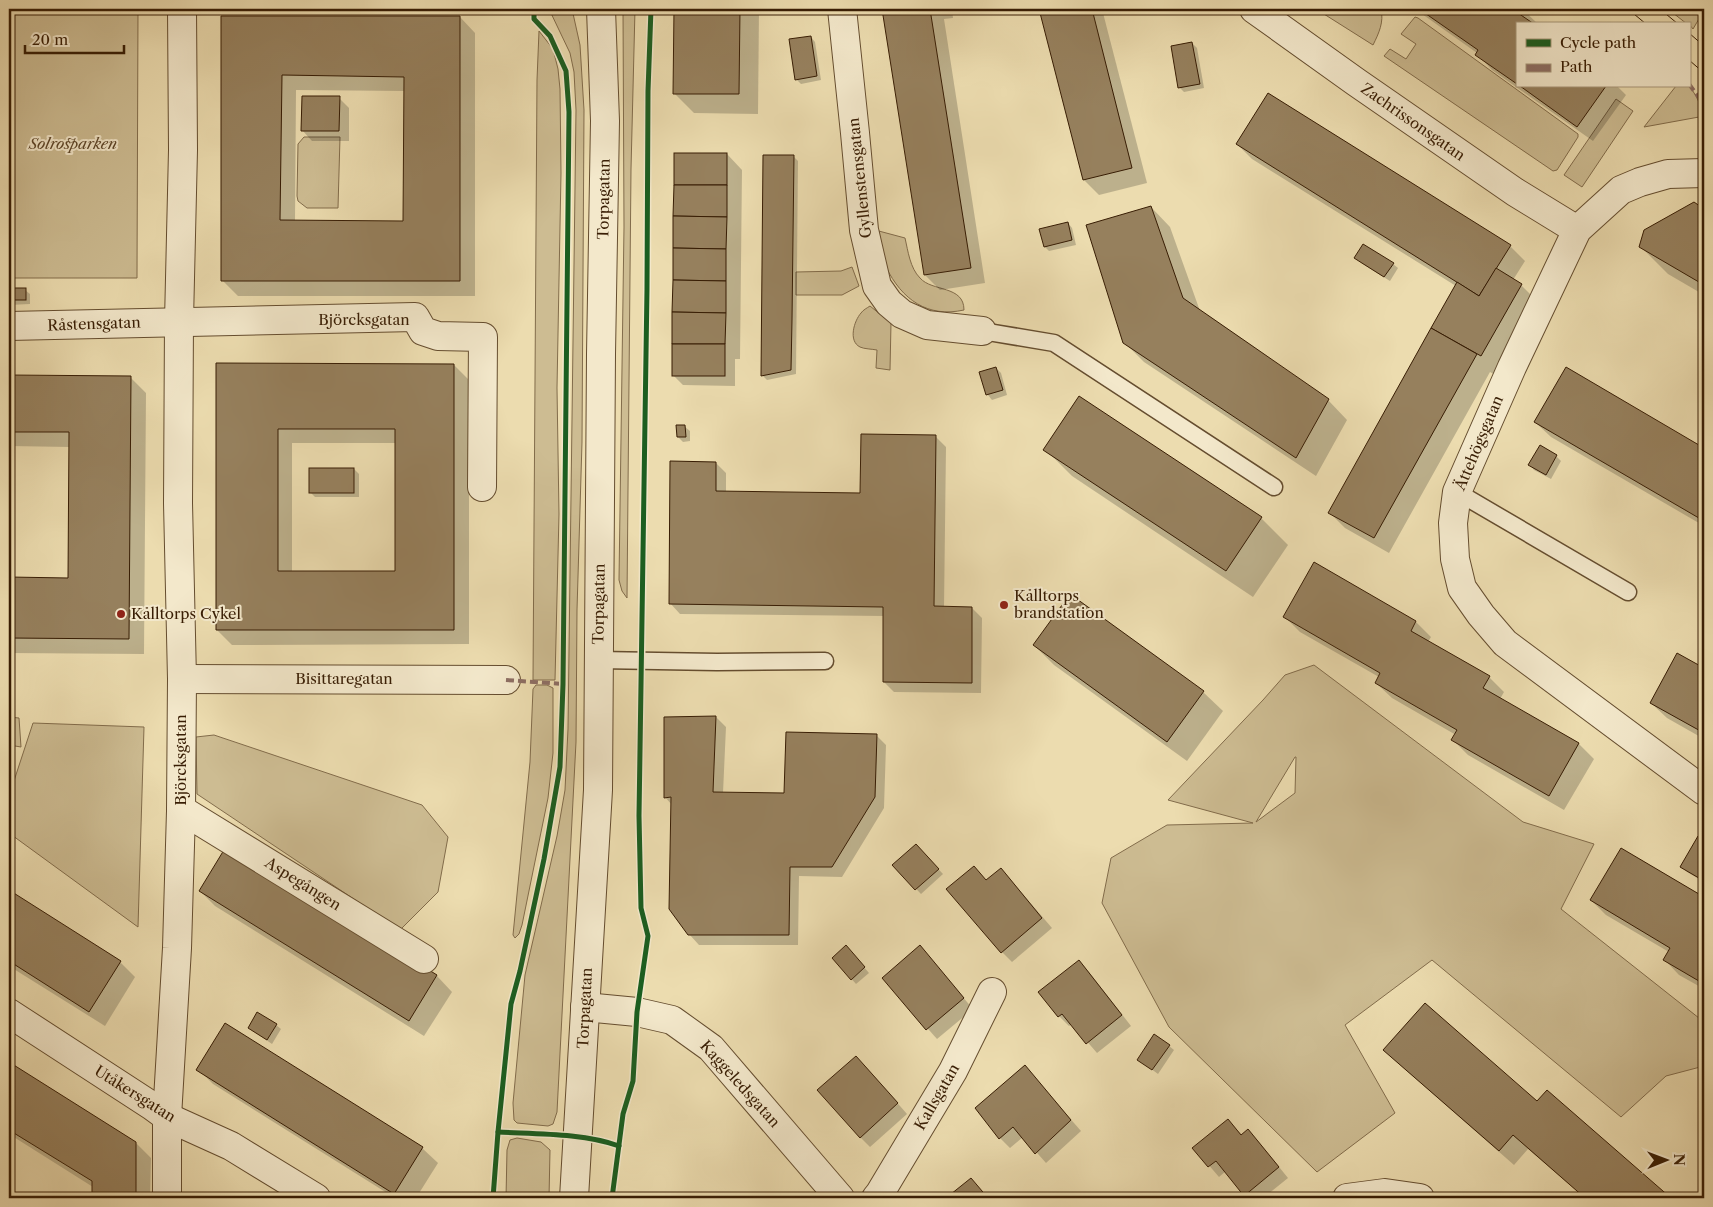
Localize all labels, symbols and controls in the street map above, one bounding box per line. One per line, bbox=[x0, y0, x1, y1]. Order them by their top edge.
scale bar bbox=[25, 22, 124, 54]
legend bbox=[1516, 22, 1690, 88]
text: 20 m bbox=[32, 30, 68, 49]
text: Cycle path bbox=[1560, 33, 1637, 52]
text: Path bbox=[1560, 57, 1593, 76]
street label: Zachrissonsgatan bbox=[1358, 79, 1470, 165]
street label: Gyllenstensgatan bbox=[844, 116, 875, 239]
park label: Solrosparken bbox=[28, 134, 117, 153]
street label: Torpagatan bbox=[593, 158, 614, 240]
street label: Björcksgatan bbox=[318, 310, 410, 329]
street label: Råstensgatan bbox=[47, 312, 142, 335]
street label: Ättehögsgatan bbox=[1450, 392, 1507, 494]
street label: Torpagatan bbox=[588, 563, 609, 645]
place label: Kålltorps brandstation bbox=[1014, 586, 1104, 622]
marker: Kålltorps brandstation bbox=[998, 599, 1010, 611]
place label: Kålltorps Cykel bbox=[131, 604, 241, 623]
marker: Kålltorps Cykel bbox=[115, 608, 127, 620]
street label: Bisittaregatan bbox=[295, 669, 393, 688]
street label: Björcksgatan bbox=[171, 714, 190, 806]
street label: Aspegången bbox=[261, 852, 345, 915]
street label: Torpagatan bbox=[573, 967, 596, 1049]
street label: Kaggeledsgatan bbox=[696, 1036, 785, 1132]
street label: Kallsgatan bbox=[910, 1060, 963, 1133]
street label: Utåkersgatan bbox=[91, 1061, 180, 1126]
north arrow bbox=[1640, 1134, 1690, 1184]
text: N bbox=[1670, 1154, 1688, 1166]

